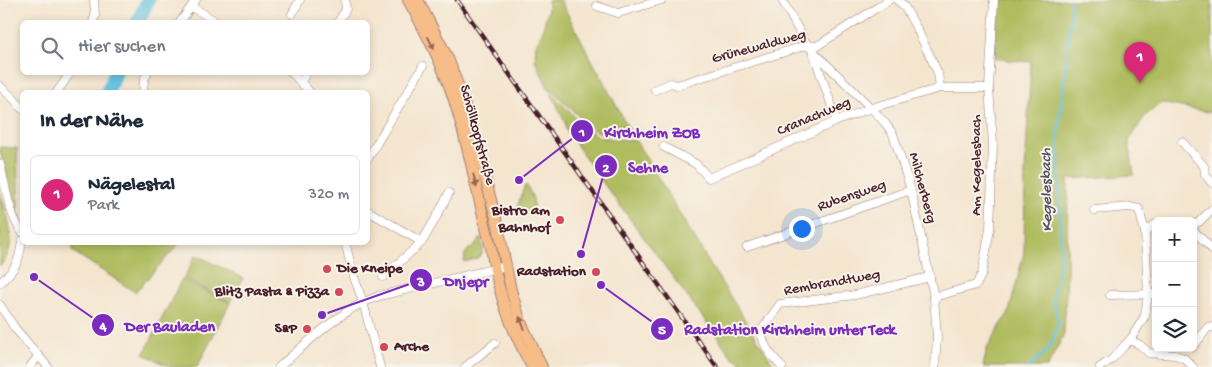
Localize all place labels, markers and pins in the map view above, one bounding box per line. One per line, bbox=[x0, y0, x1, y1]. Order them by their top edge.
pin: 1 bbox=[1124, 42, 1156, 83]
callout: Kirchheim ZOB bbox=[569, 116, 710, 147]
callout: Sehne bbox=[593, 151, 678, 182]
place label: Bistro am Bahnhof bbox=[491, 202, 551, 237]
marker: Bistro am Bahnhof bbox=[554, 214, 566, 226]
place label: Die Kneipe bbox=[335, 260, 404, 278]
marker: Die Kneipe bbox=[321, 263, 333, 275]
place label: Radstation bbox=[516, 263, 587, 281]
callout: Dnjepr bbox=[409, 265, 498, 296]
marker: Radstation bbox=[590, 266, 602, 278]
place label: Blitz Pasta & Pizza bbox=[214, 283, 330, 301]
marker: Blitz Pasta & Pizza bbox=[333, 286, 345, 298]
callout: Der Bauladen bbox=[90, 310, 226, 341]
callout: Radstation Kirchheim unter Teck bbox=[649, 313, 906, 344]
place label: S&P bbox=[275, 320, 298, 338]
marker: S&P bbox=[301, 323, 313, 335]
place label: Arche bbox=[393, 338, 430, 356]
marker: Arche bbox=[378, 341, 390, 353]

